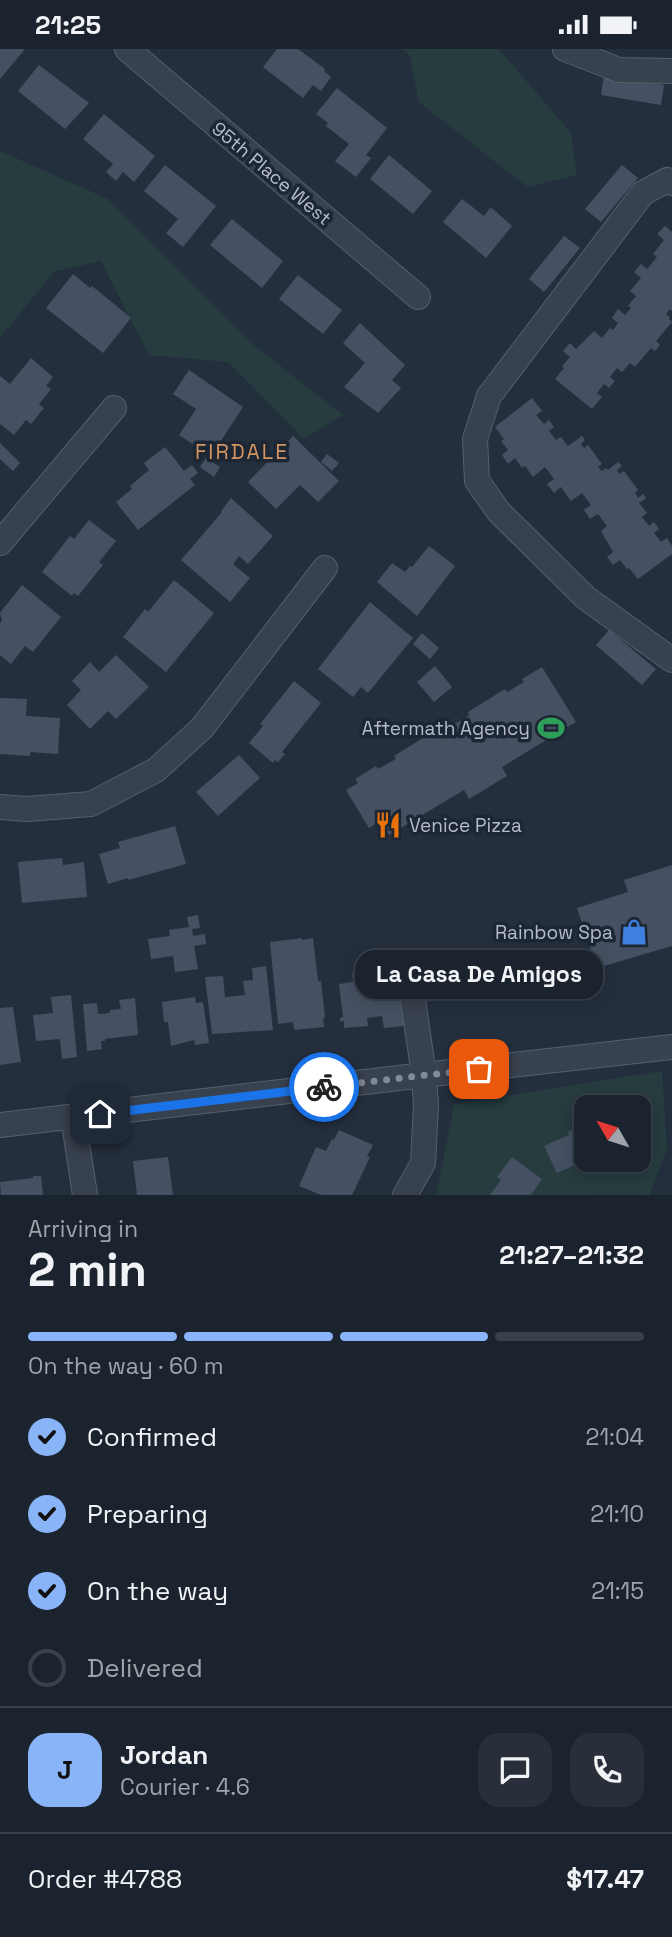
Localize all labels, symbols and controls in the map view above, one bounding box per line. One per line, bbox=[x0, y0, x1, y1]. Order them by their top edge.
text: 21:25 bbox=[35, 8, 101, 42]
street label: 95th Place West bbox=[207, 116, 337, 231]
district label: FIRDALE bbox=[195, 438, 289, 465]
sports icon: Aftermath Agency bbox=[536, 713, 566, 743]
place label: Aftermath Agency bbox=[362, 716, 530, 741]
restaurant icon: Venice Pizza bbox=[373, 810, 403, 840]
place label: Venice Pizza bbox=[409, 813, 522, 838]
shop icon: Rainbow Spa bbox=[619, 917, 649, 947]
place label: Rainbow Spa bbox=[495, 920, 613, 945]
callout: La Casa De Amigos bbox=[355, 950, 603, 999]
text: La Casa De Amigos bbox=[376, 959, 582, 989]
pin bbox=[449, 1039, 509, 1099]
icon: bag bbox=[460, 1050, 498, 1088]
courier bbox=[289, 1052, 359, 1122]
icon: bike bbox=[305, 1068, 343, 1106]
pin bbox=[70, 1084, 130, 1144]
icon: home bbox=[81, 1095, 119, 1133]
north arrow bbox=[574, 1095, 651, 1173]
map controls bbox=[574, 1095, 651, 1172]
text: Arriving in bbox=[28, 1214, 138, 1244]
text: 21:27–21:32 bbox=[499, 1238, 644, 1272]
text: 2 min bbox=[28, 1241, 147, 1299]
text: On the way · 60 m bbox=[28, 1351, 223, 1381]
icon: check bbox=[28, 1418, 66, 1456]
text: Confirmed bbox=[87, 1420, 217, 1454]
text: 21:04 bbox=[586, 1422, 644, 1452]
icon: check bbox=[28, 1495, 66, 1533]
text: Preparing bbox=[87, 1497, 208, 1531]
text: 21:10 bbox=[590, 1499, 644, 1529]
icon: check bbox=[28, 1572, 66, 1610]
text: On the way bbox=[87, 1574, 228, 1608]
text: 21:15 bbox=[591, 1576, 644, 1606]
text: Delivered bbox=[87, 1651, 203, 1685]
button: chat bbox=[478, 1733, 552, 1807]
button: phone bbox=[570, 1733, 644, 1807]
text: Jordan bbox=[120, 1738, 208, 1772]
text: J bbox=[57, 1753, 73, 1787]
text: Courier · 4.6 bbox=[120, 1772, 250, 1802]
text: Order #4788 bbox=[28, 1862, 182, 1896]
text: $17.47 bbox=[566, 1862, 644, 1896]

